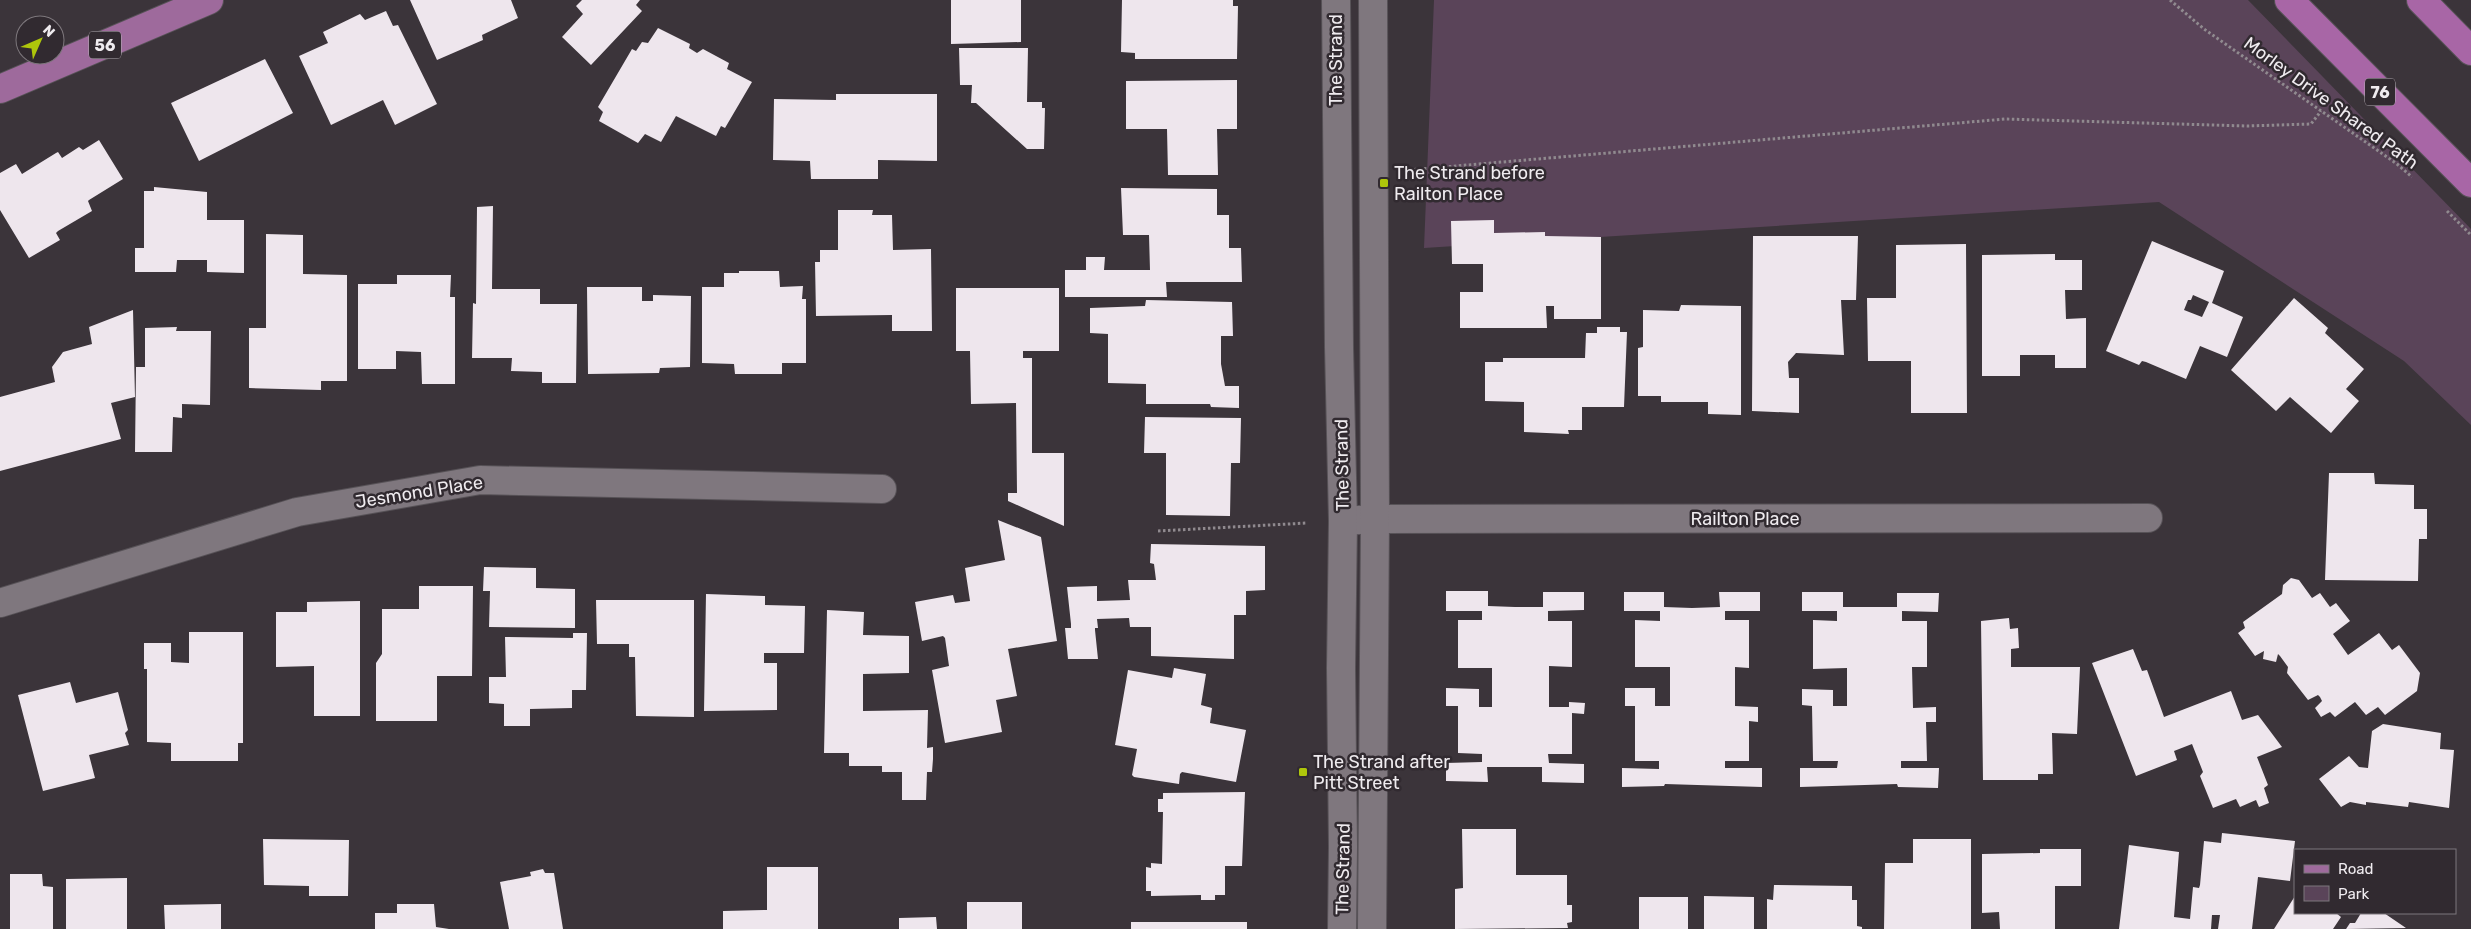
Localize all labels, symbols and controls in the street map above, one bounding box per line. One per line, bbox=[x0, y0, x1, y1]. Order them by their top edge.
street label: The Strand bbox=[1325, 14, 1347, 106]
north arrow bbox=[15, 15, 65, 65]
text: N bbox=[39, 22, 58, 41]
road number: 56 bbox=[89, 32, 121, 58]
street label: Morley Drive Shared Path bbox=[2239, 32, 2423, 174]
road number: 76 bbox=[2365, 78, 2395, 105]
place label: The Strand before Railton Place bbox=[1394, 162, 1545, 205]
marker: The Strand before Railton Place bbox=[1378, 177, 1390, 189]
street label: The Strand bbox=[1330, 419, 1354, 511]
street label: Jesmond Place bbox=[354, 471, 484, 513]
street label: Railton Place bbox=[1690, 508, 1800, 530]
place label: The Strand after Pitt Street bbox=[1313, 751, 1450, 794]
marker: The Strand after Pitt Street bbox=[1297, 766, 1309, 778]
street label: The Strand bbox=[1331, 823, 1355, 915]
legend bbox=[2294, 849, 2456, 914]
text: Road bbox=[2338, 860, 2374, 878]
text: Park bbox=[2338, 885, 2369, 903]

